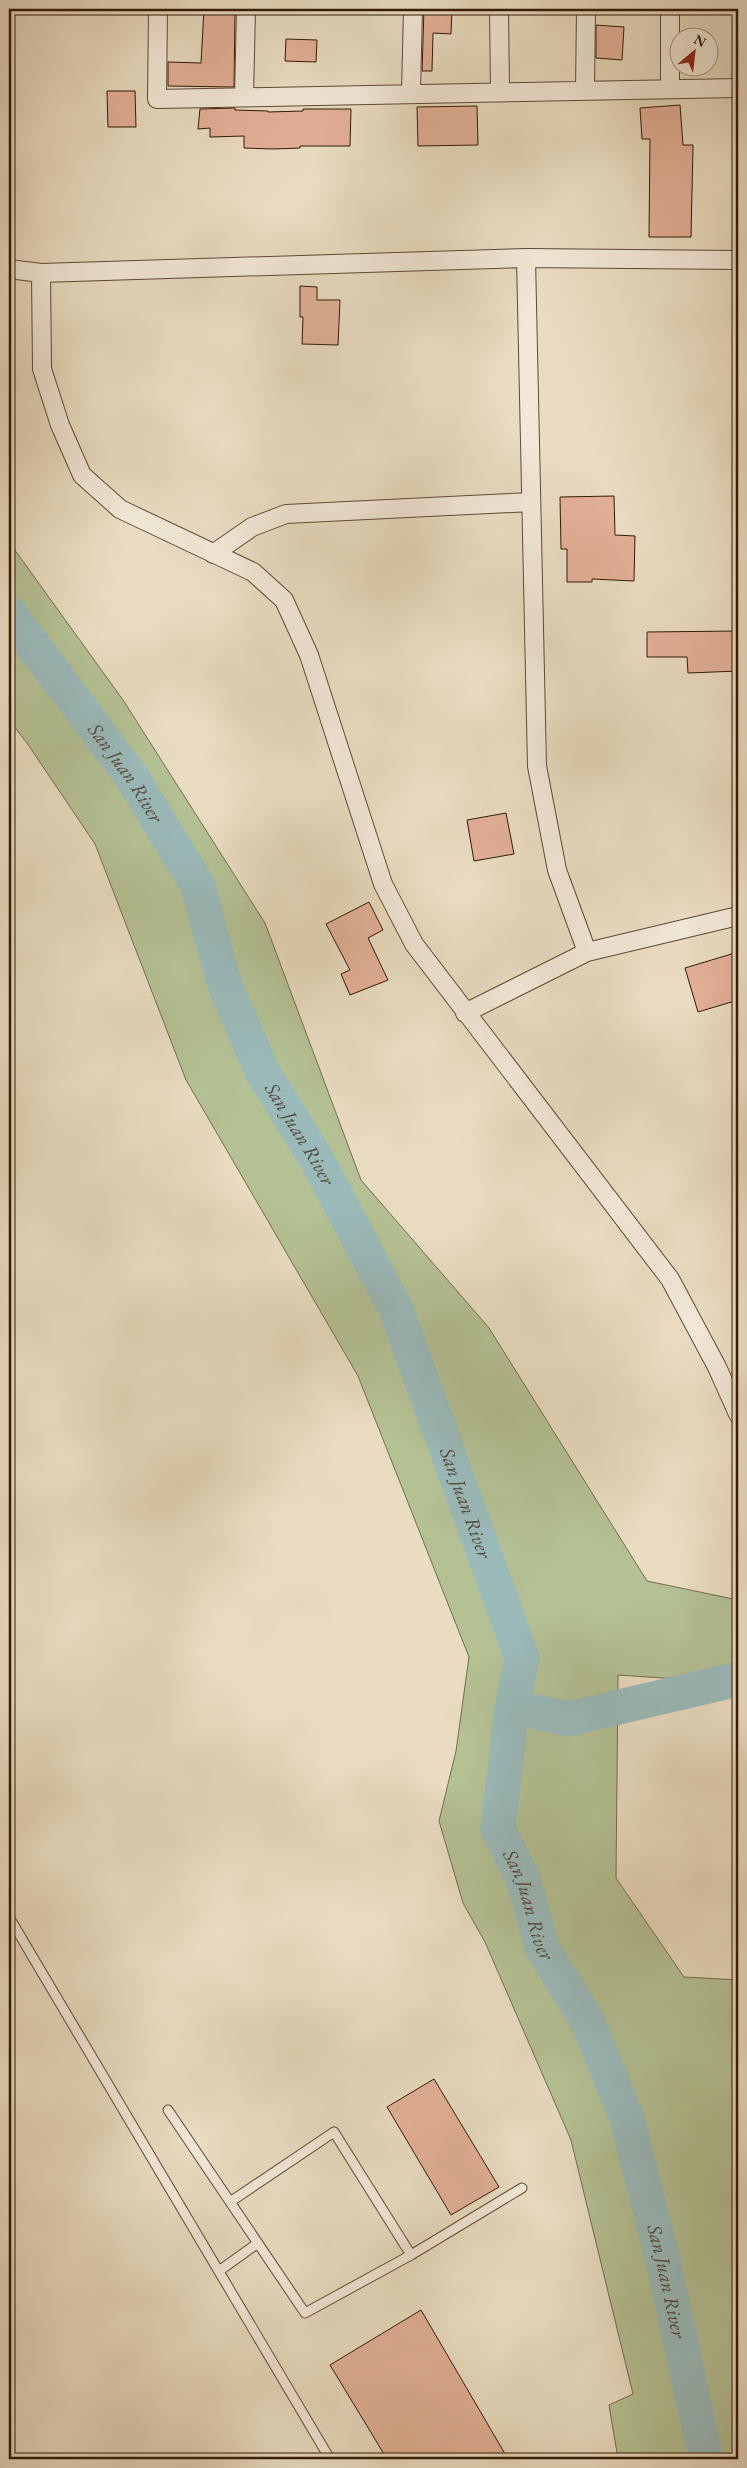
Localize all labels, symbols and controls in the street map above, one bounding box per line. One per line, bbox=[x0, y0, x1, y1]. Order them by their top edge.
north arrow bbox=[670, 28, 720, 78]
text: N bbox=[691, 30, 710, 51]
water label: San Juan River bbox=[82, 717, 170, 828]
water label: San Juan River bbox=[259, 1077, 342, 1191]
water label: San Juan River bbox=[434, 1443, 498, 1563]
water label: San Juan River bbox=[497, 1844, 561, 1966]
water label: San Juan River bbox=[641, 2221, 693, 2342]

